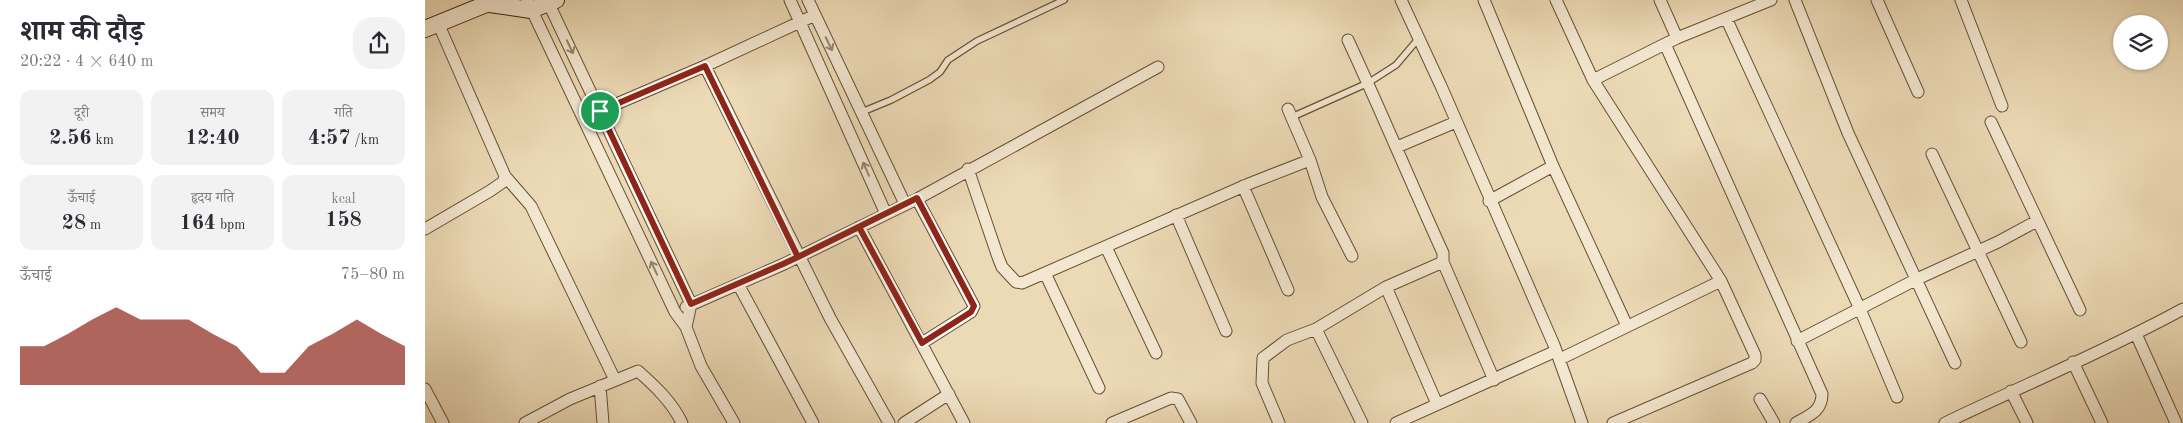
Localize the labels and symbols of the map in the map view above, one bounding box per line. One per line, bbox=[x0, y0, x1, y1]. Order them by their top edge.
one-way arrow bbox=[825, 36, 834, 51]
one-way arrow bbox=[565, 39, 575, 54]
pin bbox=[579, 90, 621, 132]
one-way arrow bbox=[860, 162, 870, 177]
one-way arrow bbox=[649, 261, 658, 276]

